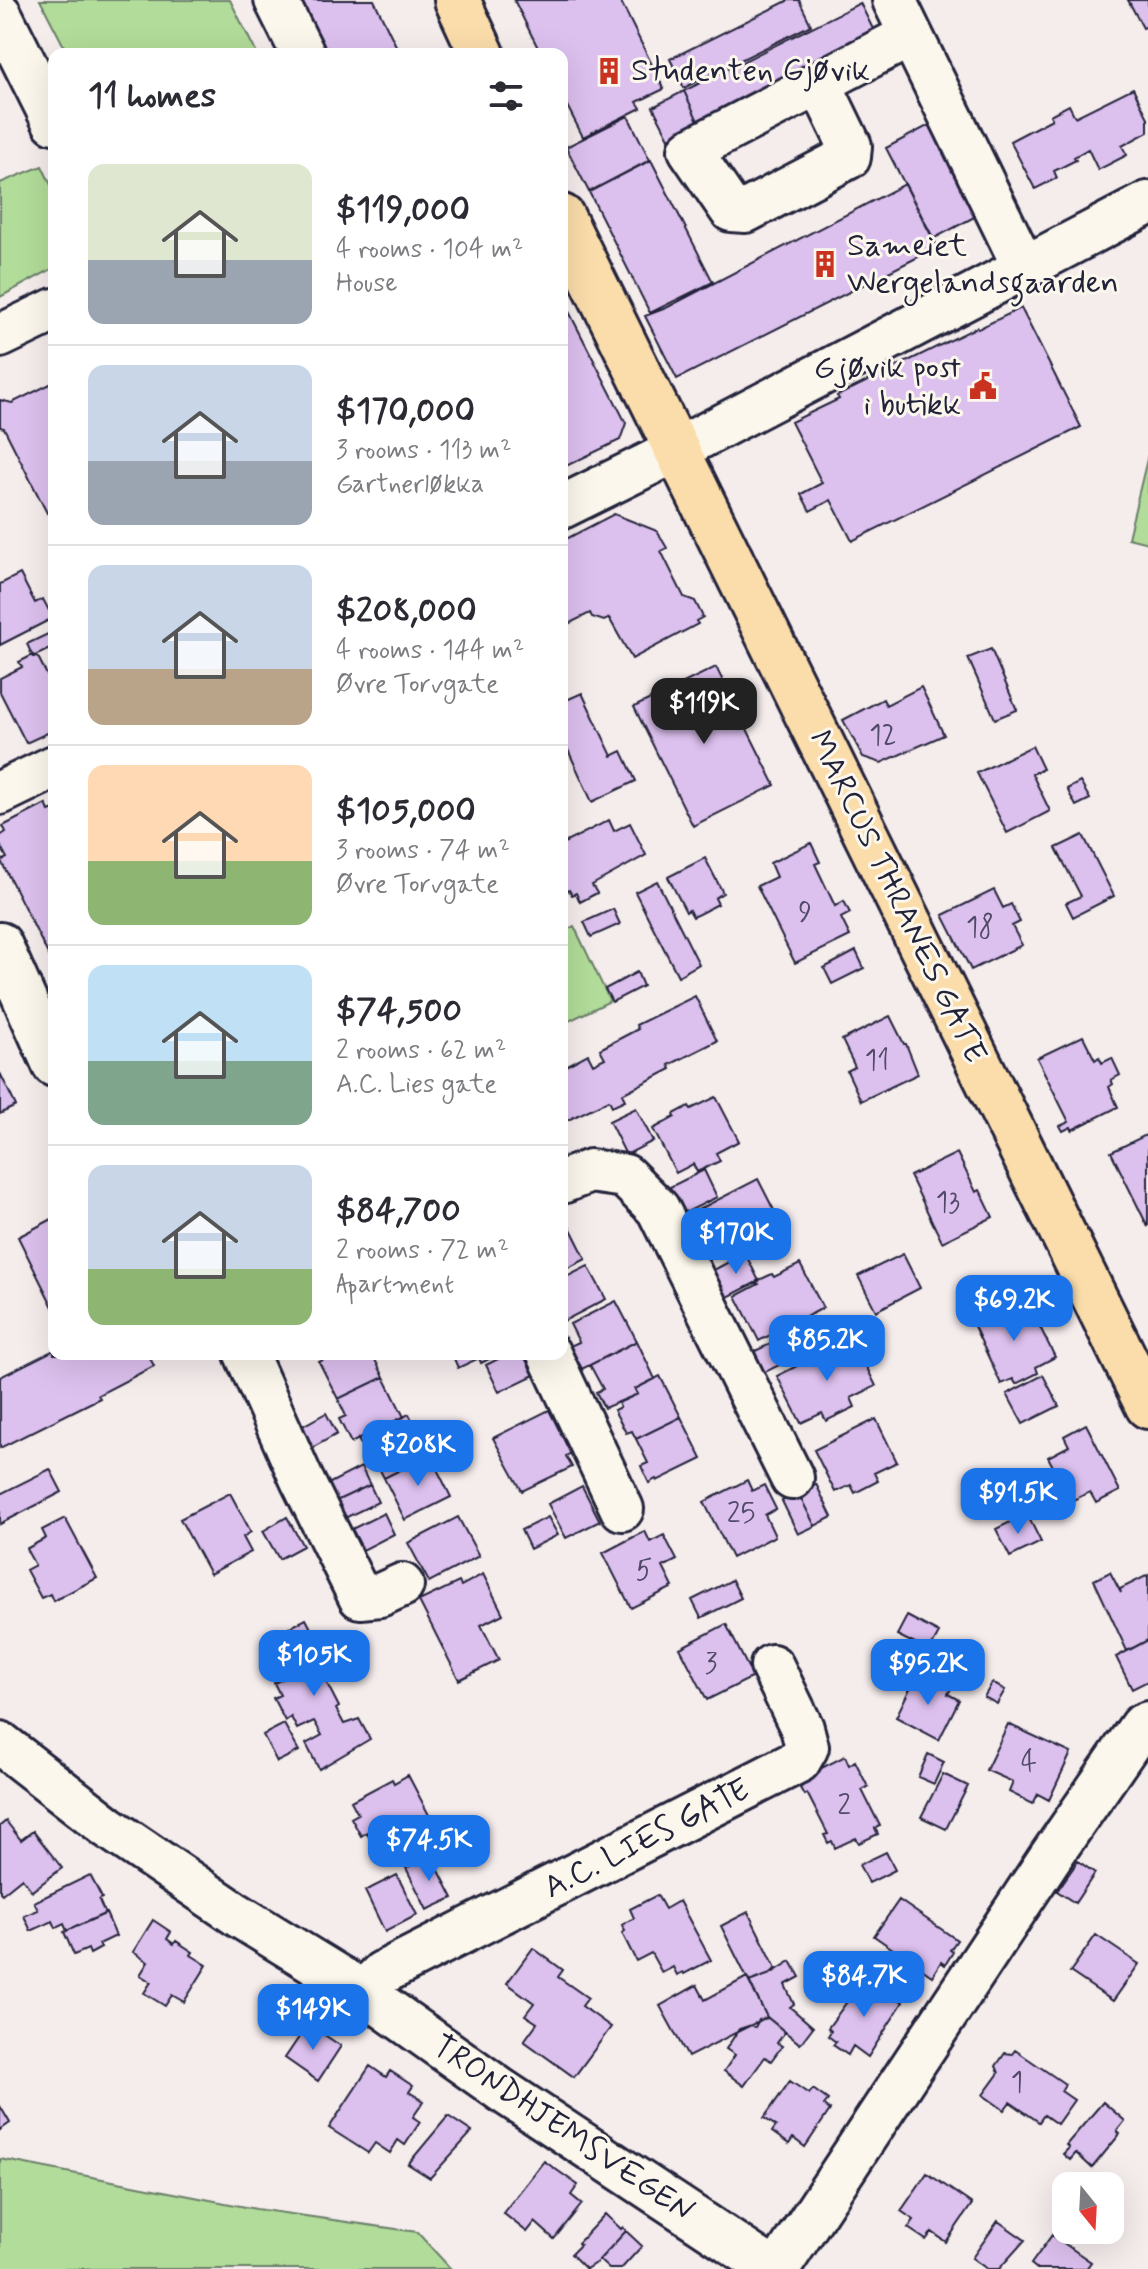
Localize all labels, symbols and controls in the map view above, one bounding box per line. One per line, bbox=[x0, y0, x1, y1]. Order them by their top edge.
place label: Studenten Gjøvik bbox=[631, 50, 870, 92]
building icon: Studenten Gjøvik bbox=[594, 56, 624, 86]
text: 11 homes bbox=[88, 74, 216, 119]
icon: filters bbox=[484, 74, 528, 118]
text: $119,000 bbox=[336, 188, 470, 233]
icon: home bbox=[152, 196, 248, 292]
place label: Sameiet Wergelandsgaarden bbox=[847, 225, 1119, 307]
text: 4 rooms · 104 m² bbox=[336, 233, 523, 267]
building icon: Sameiet Wergelandsgaarden bbox=[810, 249, 840, 279]
text: House bbox=[336, 267, 397, 301]
place label: Gjøvik post i butikk bbox=[814, 347, 961, 426]
public building icon: Gjøvik post i butikk bbox=[968, 371, 998, 401]
text: $170,000 bbox=[336, 389, 475, 434]
icon: home bbox=[152, 397, 248, 493]
text: 3 rooms · 113 m² bbox=[336, 434, 512, 468]
text: Gartnerløkka bbox=[336, 468, 484, 502]
text: $208,000 bbox=[336, 589, 477, 634]
icon: home bbox=[152, 597, 248, 693]
text: 4 rooms · 144 m² bbox=[336, 634, 524, 668]
text: Øvre Torvgate bbox=[336, 668, 499, 702]
pin: $119K bbox=[648, 678, 760, 746]
text: $119K bbox=[669, 687, 739, 721]
house number: 12 bbox=[869, 718, 897, 755]
street label: MARCUS THRANES GATE bbox=[798, 724, 996, 1070]
text: $105,000 bbox=[336, 789, 476, 834]
icon: home bbox=[152, 797, 248, 893]
text: 3 rooms · 74 m² bbox=[336, 834, 510, 868]
text: Øvre Torvgate bbox=[336, 868, 499, 902]
house number: 9 bbox=[798, 895, 812, 932]
house number: 18 bbox=[966, 910, 994, 947]
text: $74,500 bbox=[336, 989, 462, 1034]
icon: home bbox=[152, 997, 248, 1093]
text: 2 rooms · 62 m² bbox=[336, 1034, 506, 1068]
house number: 11 bbox=[865, 1043, 889, 1080]
text: A.C. Lies gate bbox=[336, 1068, 497, 1102]
house number: 13 bbox=[936, 1185, 960, 1222]
text: $84,700 bbox=[336, 1189, 461, 1234]
icon: home bbox=[152, 1197, 248, 1293]
pin: $170K bbox=[680, 1208, 792, 1276]
text: $170K bbox=[699, 1217, 773, 1251]
text: 2 rooms · 72 m² bbox=[336, 1234, 509, 1268]
text: Apartment bbox=[336, 1268, 454, 1302]
pin: $69.2K bbox=[949, 1275, 1079, 1343]
text: $69.2K bbox=[974, 1284, 1054, 1318]
pin: $85.2K bbox=[762, 1315, 892, 1383]
text: $85.2K bbox=[787, 1324, 867, 1358]
pin: $208K bbox=[362, 1420, 474, 1488]
text: $208K bbox=[380, 1429, 456, 1463]
pin: $91.5K bbox=[953, 1468, 1083, 1536]
text: $91.5K bbox=[979, 1477, 1057, 1511]
house number: 25 bbox=[727, 1496, 755, 1533]
house number: 5 bbox=[636, 1553, 652, 1590]
pin: $105K bbox=[258, 1630, 370, 1698]
text: $105K bbox=[277, 1639, 351, 1673]
pin: $95.2K bbox=[863, 1639, 993, 1707]
house number: 3 bbox=[705, 1646, 718, 1683]
text: $95.2K bbox=[889, 1648, 967, 1682]
house number: 4 bbox=[1021, 1744, 1037, 1781]
street label: A.C. LIES GATE bbox=[537, 1769, 757, 1909]
house number: 2 bbox=[837, 1788, 851, 1825]
pin: $74.5K bbox=[364, 1815, 494, 1883]
text: $74.5K bbox=[386, 1824, 472, 1858]
pin: $84.7K bbox=[799, 1951, 929, 2019]
text: $84.7K bbox=[821, 1960, 907, 1994]
pin: $149K bbox=[257, 1984, 369, 2052]
text: $149K bbox=[276, 1993, 350, 2027]
street label: TRONDHJEMSVEGEN bbox=[424, 2026, 702, 2232]
house number: 1 bbox=[1011, 2065, 1023, 2102]
north arrow bbox=[1052, 2172, 1124, 2244]
map controls bbox=[1052, 2172, 1124, 2244]

